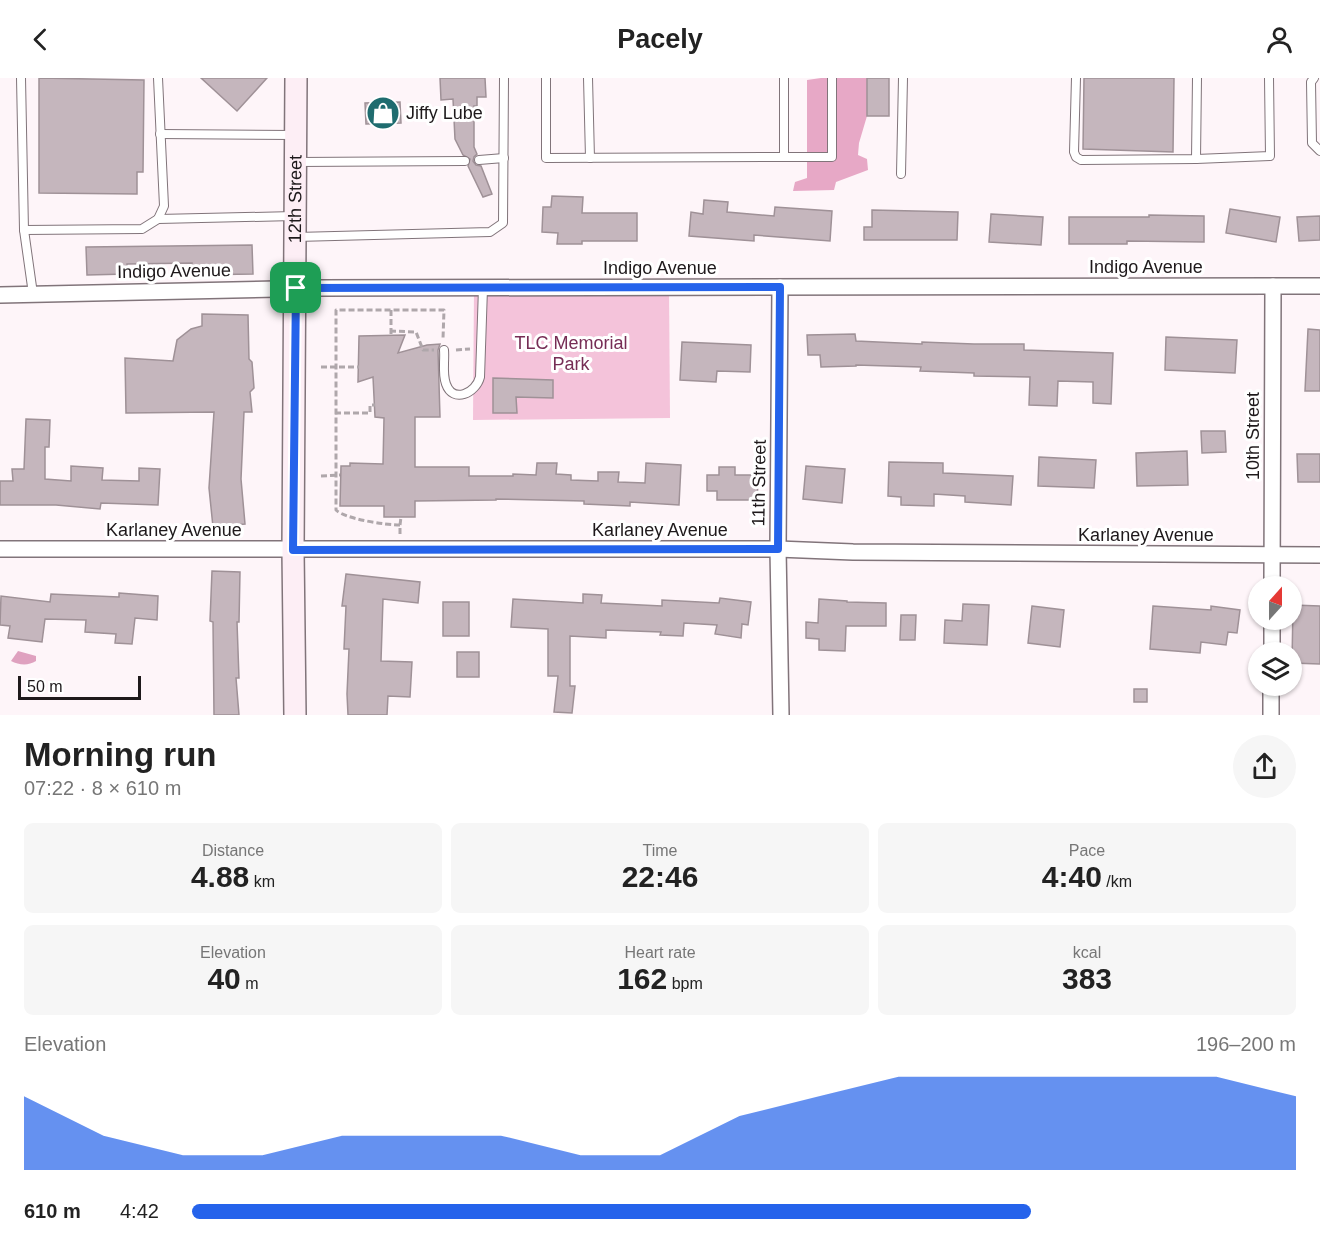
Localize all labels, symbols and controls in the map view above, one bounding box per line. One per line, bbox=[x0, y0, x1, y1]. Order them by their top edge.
icon: back bbox=[24, 23, 57, 56]
icon: person bbox=[1263, 23, 1296, 56]
text: Pacely bbox=[617, 24, 703, 54]
shop icon: Jiffy Lube bbox=[365, 95, 401, 131]
place label: Jiffy Lube bbox=[406, 103, 483, 123]
street label: 12th Street bbox=[285, 155, 306, 243]
street label: Indigo Avenue bbox=[1089, 257, 1203, 277]
street label: Indigo Avenue bbox=[603, 258, 717, 278]
street label: Indigo Avenue bbox=[117, 260, 231, 282]
pin bbox=[270, 262, 321, 313]
icon: arrive bbox=[279, 271, 312, 304]
park label: TLC Memorial Park bbox=[514, 333, 628, 374]
street label: 10th Street bbox=[1243, 392, 1263, 480]
street label: 11th Street bbox=[748, 439, 770, 527]
street label: Karlaney Avenue bbox=[106, 520, 242, 540]
street label: Karlaney Avenue bbox=[592, 520, 728, 540]
street label: Karlaney Avenue bbox=[1078, 525, 1214, 545]
north arrow bbox=[1248, 576, 1302, 630]
map controls bbox=[1248, 576, 1302, 696]
button: layers bbox=[1248, 642, 1302, 696]
scale bar bbox=[18, 673, 141, 700]
text: 50 m bbox=[27, 678, 63, 695]
button: share bbox=[1233, 735, 1296, 798]
text: Morning run bbox=[24, 736, 216, 773]
text: 07:22 · 8 × 610 m bbox=[24, 777, 181, 799]
text: Distance bbox=[202, 842, 264, 859]
text: Time bbox=[643, 842, 677, 859]
text: Pace bbox=[1069, 842, 1105, 859]
text: 4.88 bbox=[191, 860, 249, 893]
text: 22:46 bbox=[622, 860, 698, 893]
text: 4:40 bbox=[1042, 860, 1102, 893]
text: km bbox=[249, 873, 275, 890]
text: /km bbox=[1102, 873, 1132, 890]
text: Elevation bbox=[200, 944, 266, 961]
text: Heart rate bbox=[624, 944, 696, 961]
text: kcal bbox=[1073, 944, 1101, 961]
text: 40 bbox=[207, 962, 241, 995]
text: 162 bbox=[617, 962, 667, 995]
text: 383 bbox=[1062, 962, 1112, 995]
text: m bbox=[241, 975, 259, 992]
text: bpm bbox=[667, 975, 703, 992]
text: Elevation bbox=[24, 1033, 106, 1055]
text: 196–200 m bbox=[1196, 1033, 1296, 1055]
text: 610 m bbox=[24, 1200, 81, 1222]
text: 4:42 bbox=[120, 1200, 159, 1222]

